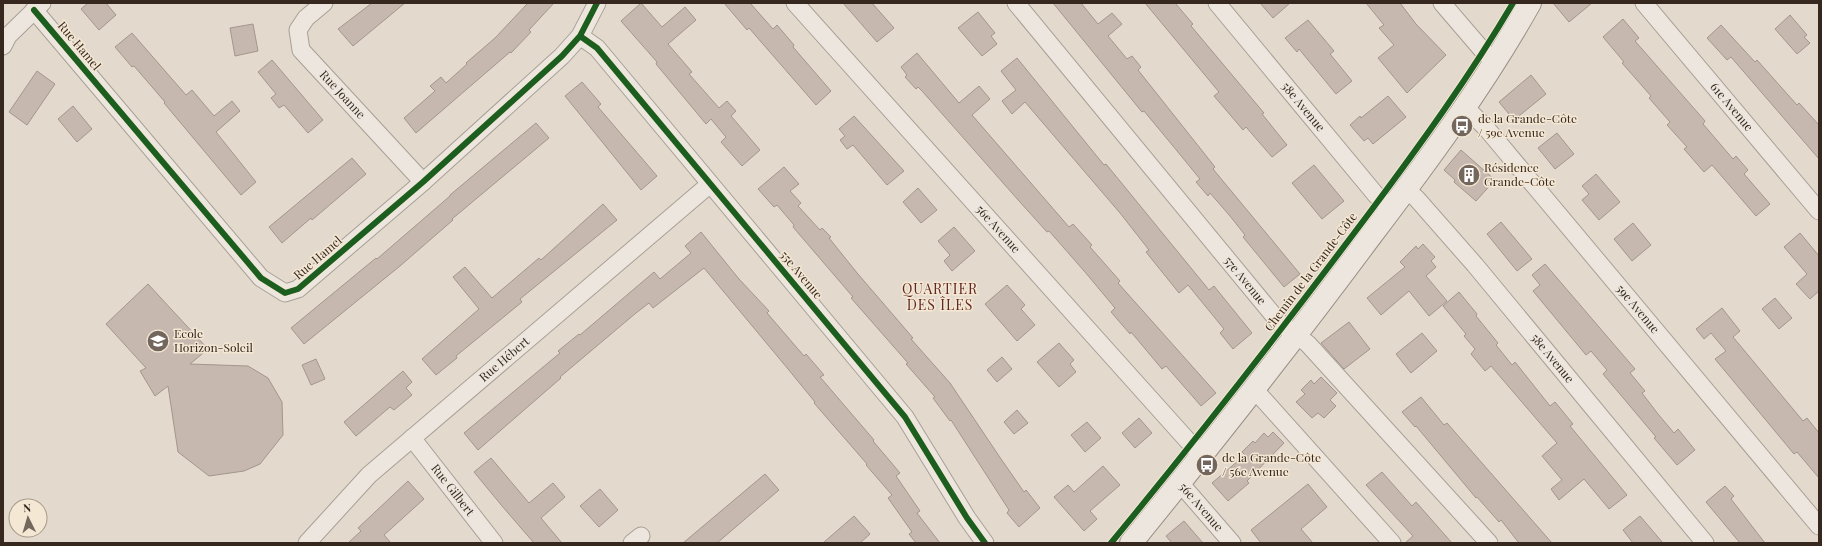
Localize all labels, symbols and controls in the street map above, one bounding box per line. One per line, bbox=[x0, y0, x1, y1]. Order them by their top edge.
street label: Rue Hamel bbox=[55, 18, 105, 74]
street label: Rue Joanne bbox=[317, 66, 370, 122]
street label: 58e Avenue bbox=[1279, 78, 1329, 134]
street label: 61e Avenue bbox=[1707, 79, 1757, 134]
place label: de la Grande-Côte / 59e Avenue bbox=[1478, 110, 1577, 140]
bus stop icon: de la Grande-Côte / 59e Avenue bbox=[1449, 113, 1475, 139]
place label: Résidence Grande-Côte bbox=[1484, 159, 1555, 189]
building icon: Résidence Grande-Côte bbox=[1456, 162, 1482, 188]
street label: 56e Avenue bbox=[973, 201, 1025, 256]
street label: Chemin de la Grande-Côte bbox=[1260, 209, 1360, 334]
street label: Rue Hamel bbox=[290, 231, 345, 283]
street label: 55e Avenue bbox=[777, 247, 827, 302]
street label: 57e Avenue bbox=[1221, 253, 1270, 308]
district label: QUARTIER DES ÎLES bbox=[902, 279, 978, 314]
street label: 59e Avenue bbox=[1613, 281, 1664, 336]
place label: Ecole Horizon-Soleil bbox=[174, 325, 253, 355]
school or university icon: Ecole Horizon-Soleil bbox=[145, 328, 171, 354]
street label: 58e Avenue bbox=[1528, 330, 1578, 386]
street label: Rue Hébert bbox=[475, 332, 533, 385]
place label: de la Grande-Côte / 56e Avenue bbox=[1222, 449, 1321, 479]
bus stop icon: de la Grande-Côte / 56e Avenue bbox=[1194, 452, 1220, 478]
street label: Rue Gilbert bbox=[428, 460, 479, 519]
street label: 56e Avenue bbox=[1176, 479, 1227, 534]
north arrow bbox=[8, 498, 48, 538]
text: N bbox=[22, 500, 32, 515]

